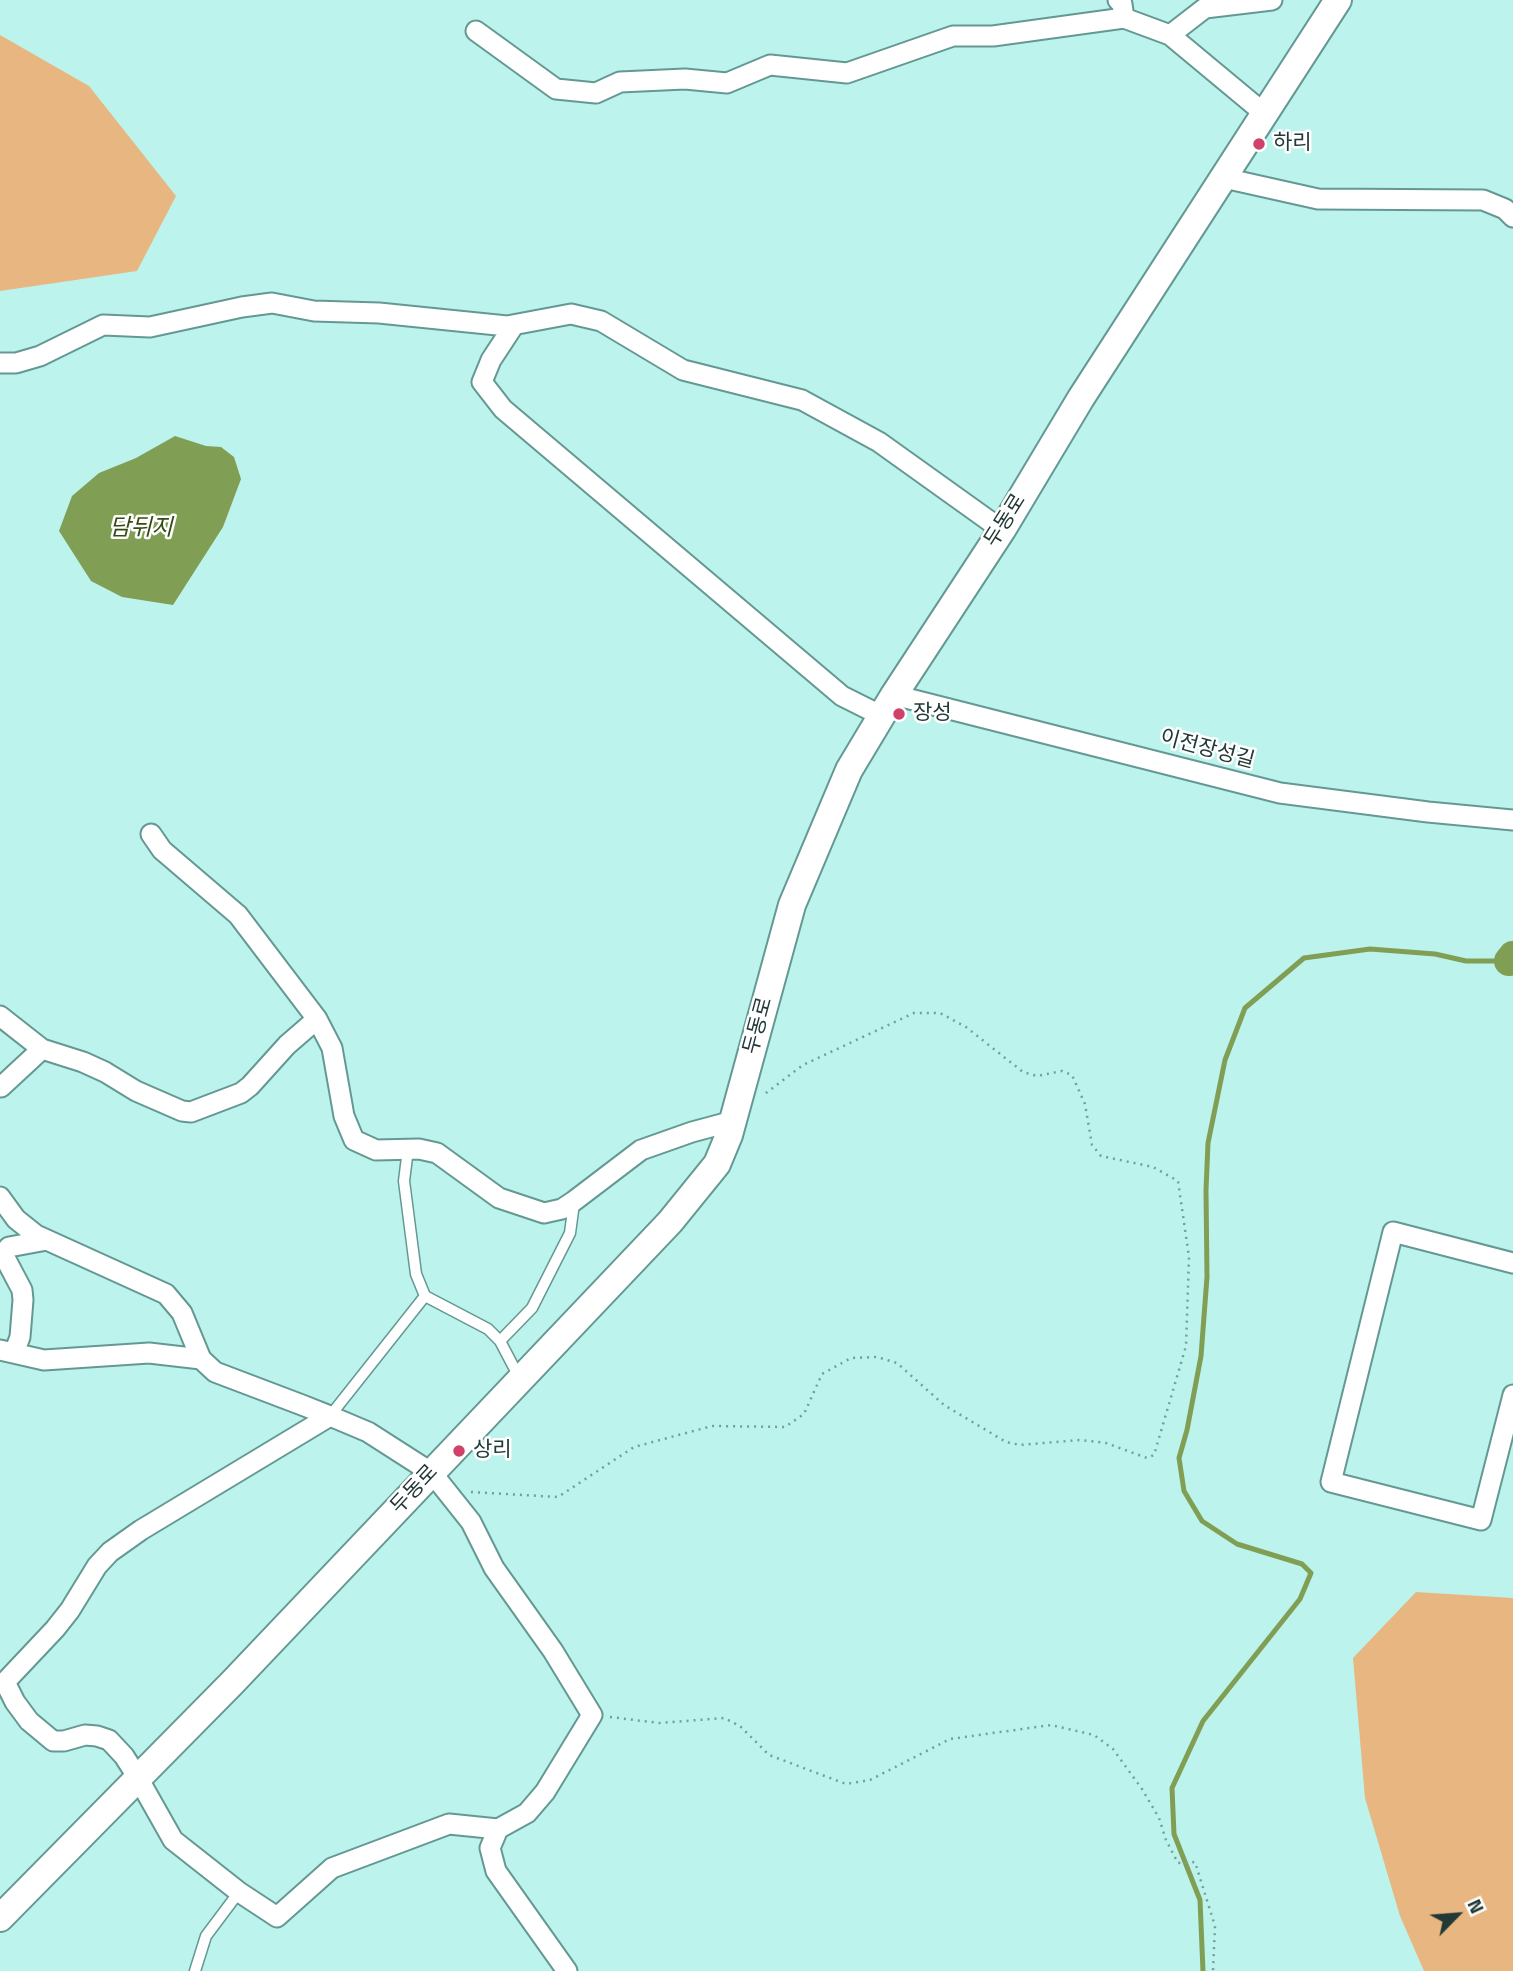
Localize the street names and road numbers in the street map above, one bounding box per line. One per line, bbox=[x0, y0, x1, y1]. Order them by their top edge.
street label: 두동로 bbox=[980, 490, 1032, 552]
street label: 이전장성길 bbox=[1157, 725, 1257, 775]
street label: 두동로 bbox=[739, 995, 779, 1057]
street label: 두동로 bbox=[386, 1460, 444, 1520]

